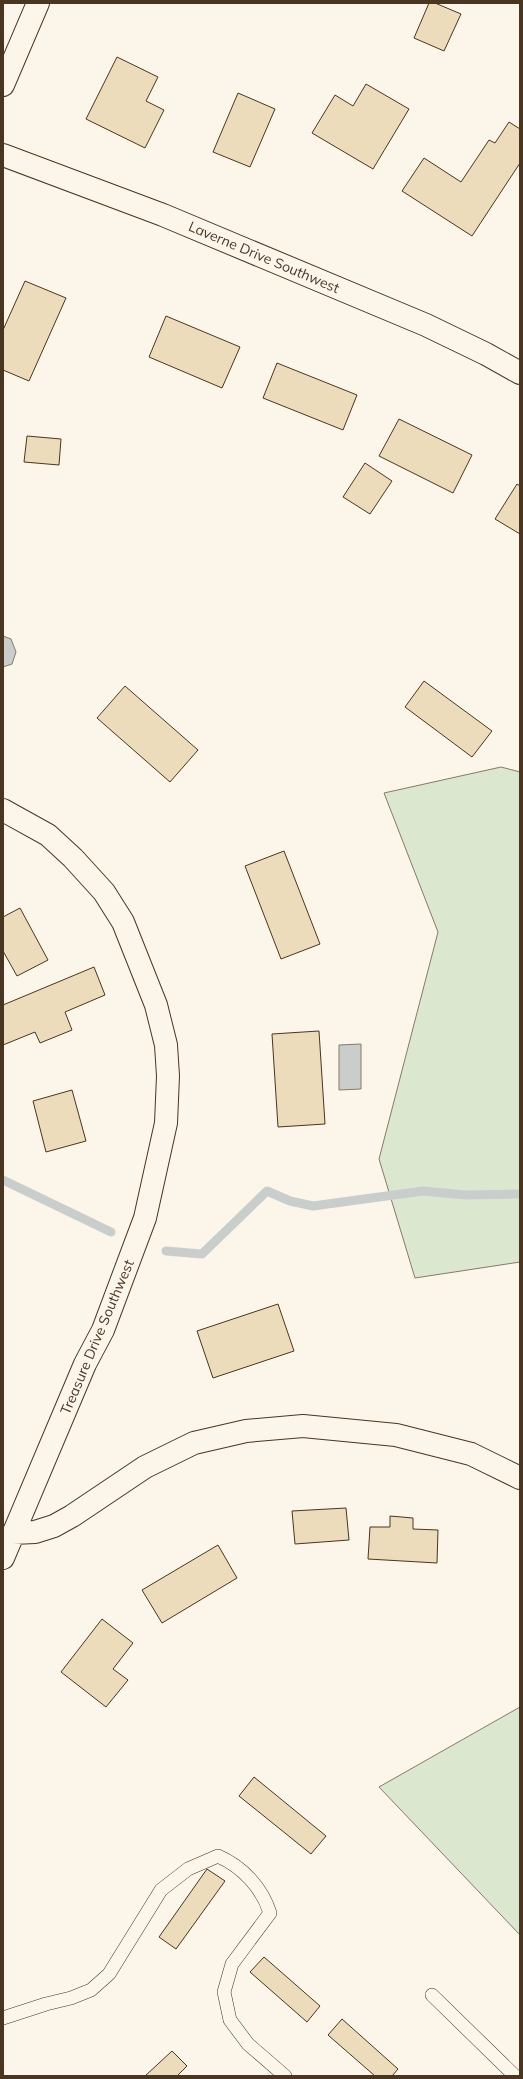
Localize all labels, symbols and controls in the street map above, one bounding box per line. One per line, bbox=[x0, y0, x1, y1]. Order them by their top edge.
street label: Laverne Drive Southwest bbox=[186, 217, 342, 297]
street label: Treasure Drive Southwest bbox=[56, 1257, 138, 1417]

